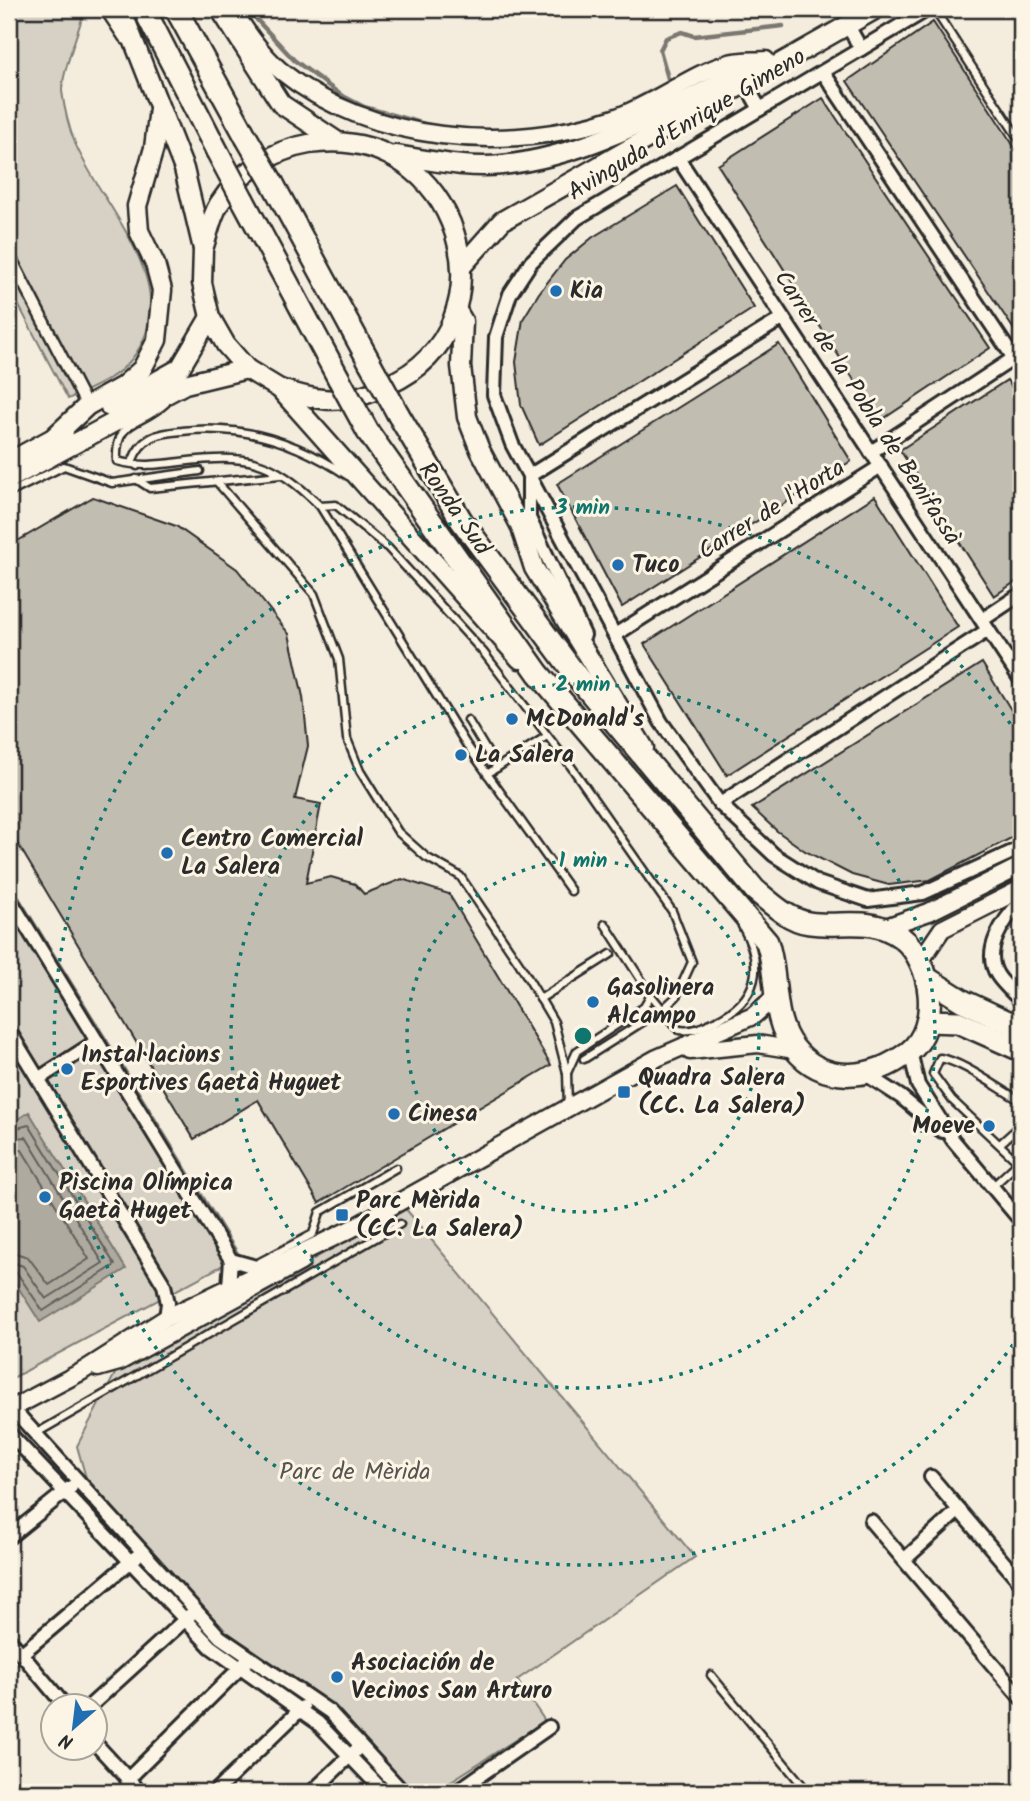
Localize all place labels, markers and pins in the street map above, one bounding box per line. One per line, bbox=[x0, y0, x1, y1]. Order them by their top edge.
place label: Kia bbox=[570, 272, 603, 311]
marker: Kia bbox=[548, 283, 564, 299]
place label: Tuco bbox=[632, 546, 679, 585]
marker: Tuco bbox=[610, 557, 626, 573]
place label: McDonald's bbox=[526, 700, 644, 739]
marker: McDonald's bbox=[504, 711, 520, 727]
place label: La Salera bbox=[475, 736, 574, 775]
marker: La Salera bbox=[453, 747, 469, 763]
place label: Centro Comercial La Salera bbox=[181, 820, 364, 887]
marker: Centro Comercial La Salera bbox=[159, 845, 175, 861]
place label: Gasolinera Alcampo bbox=[607, 969, 714, 1036]
marker: Gasolinera Alcampo bbox=[585, 994, 601, 1010]
centre of rings bbox=[571, 1024, 595, 1048]
place label: Instal·lacions Esportives Gaetà Huguet bbox=[81, 1036, 342, 1103]
place label: Quadra Salera (CC. La Salera) bbox=[638, 1059, 806, 1126]
marker: Instal·lacions Esportives Gaetà Huguet bbox=[59, 1061, 75, 1077]
marker: Quadra Salera (CC. La Salera) bbox=[616, 1084, 632, 1100]
place label: Cinesa bbox=[408, 1095, 478, 1134]
marker: Cinesa bbox=[386, 1106, 402, 1122]
place label: Moeve bbox=[912, 1107, 975, 1146]
marker: Moeve bbox=[981, 1118, 997, 1134]
place label: Piscina Olímpica Gaetà Huget bbox=[59, 1164, 233, 1231]
place label: Parc Mèrida (CC. La Salera) bbox=[356, 1182, 524, 1249]
marker: Piscina Olímpica Gaetà Huget bbox=[37, 1189, 53, 1205]
marker: Parc Mèrida (CC. La Salera) bbox=[334, 1207, 350, 1223]
place label: Asociación de Vecinos San Arturo bbox=[351, 1644, 552, 1711]
marker: Asociación de Vecinos San Arturo bbox=[329, 1669, 345, 1685]

